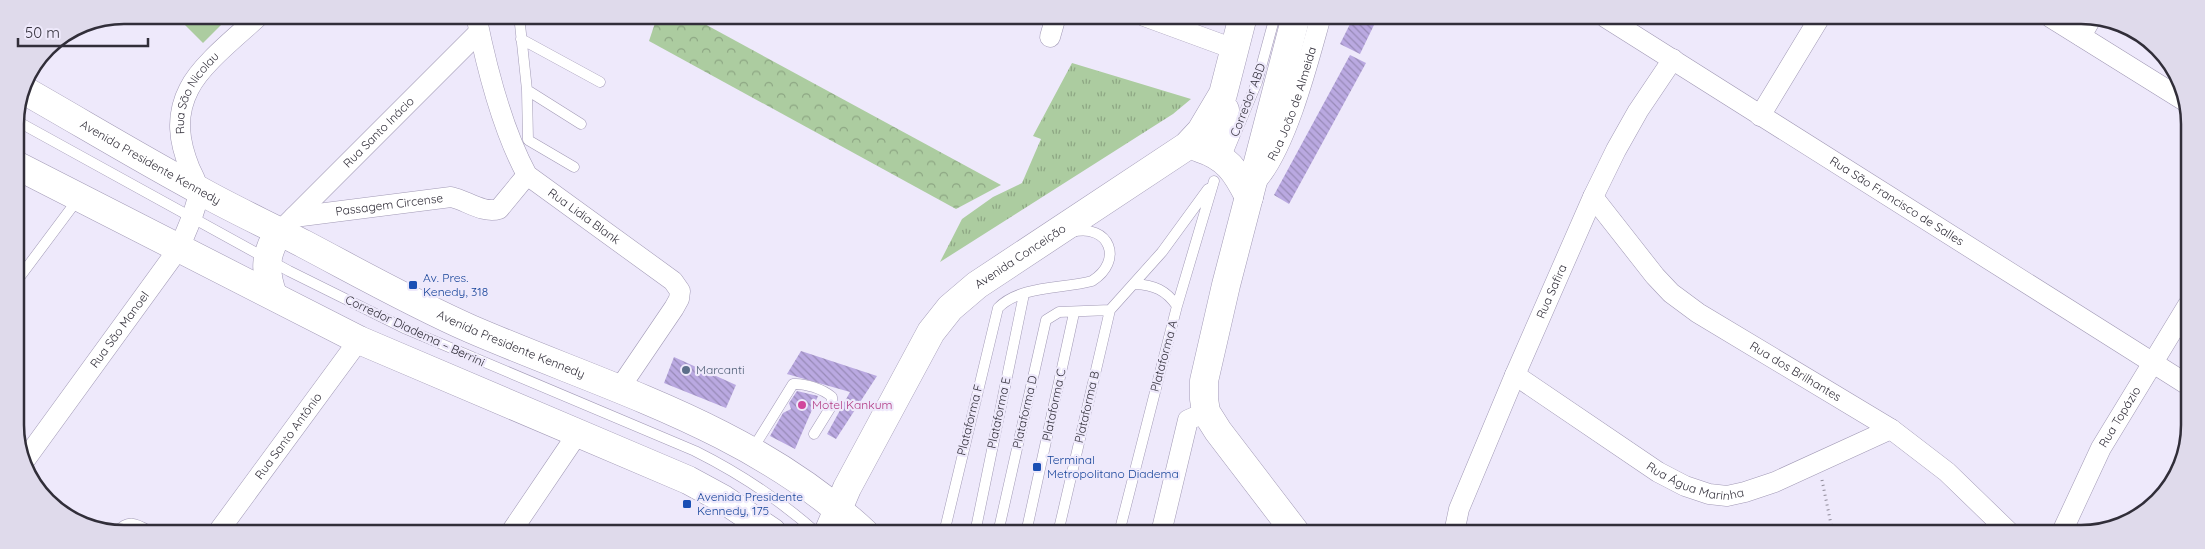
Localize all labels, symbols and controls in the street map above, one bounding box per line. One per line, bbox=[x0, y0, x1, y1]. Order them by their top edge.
scale bar bbox=[18, 15, 148, 47]
text: 50 m bbox=[25, 23, 60, 42]
street label: Rua João de Almeida bbox=[1264, 45, 1319, 163]
street label: Rua São Nicolau bbox=[172, 49, 222, 135]
street label: Corredor ABD bbox=[1227, 61, 1269, 139]
street label: Rua Santo Inácio bbox=[340, 93, 417, 171]
street label: Avenida Presidente Kennedy bbox=[78, 116, 223, 208]
street label: Rua São Francisco de Salles bbox=[1827, 153, 1967, 249]
street label: Rua Lidia Blank bbox=[545, 185, 624, 247]
street label: Passagem Circense bbox=[334, 190, 444, 219]
street label: Avenida Conceição bbox=[972, 220, 1068, 292]
street label: Rua Safira bbox=[1533, 262, 1570, 321]
place label: Av. Pres. Kenedy, 318 bbox=[423, 270, 488, 299]
marker: Av. Pres. Kenedy, 318 bbox=[407, 279, 419, 291]
street label: Rua São Manoel bbox=[86, 288, 152, 371]
street label: Corredor Diadema – Berrini bbox=[343, 292, 488, 370]
street label: Avenida Presidente Kennedy bbox=[435, 306, 587, 381]
street label: Plataforma A bbox=[1147, 318, 1180, 393]
street label: Rua dos Brilhantes bbox=[1747, 338, 1844, 405]
place label: Marcanti bbox=[696, 362, 745, 377]
marker: Marcanti bbox=[680, 364, 692, 376]
street label: Plataforma C bbox=[1039, 367, 1069, 442]
street label: Plataforma B bbox=[1071, 369, 1102, 444]
street label: Plataforma D bbox=[1009, 374, 1040, 450]
street label: Plataforma E bbox=[984, 376, 1013, 450]
street label: Plataforma F bbox=[953, 383, 986, 457]
street label: Rua Topázio bbox=[2095, 384, 2144, 450]
street label: Rua Santo Antônio bbox=[251, 390, 325, 482]
place label: Motel Kankum bbox=[812, 397, 892, 412]
marker: Motel Kankum bbox=[796, 399, 808, 411]
place label: Terminal Metropolitano Diadema bbox=[1047, 452, 1179, 481]
street label: Rua Água Marinha bbox=[1644, 458, 1745, 503]
marker: Terminal Metropolitano Diadema bbox=[1031, 461, 1043, 473]
place label: Avenida Presidente Kennedy, 175 bbox=[697, 489, 803, 518]
marker: Avenida Presidente Kennedy, 175 bbox=[681, 498, 693, 510]

